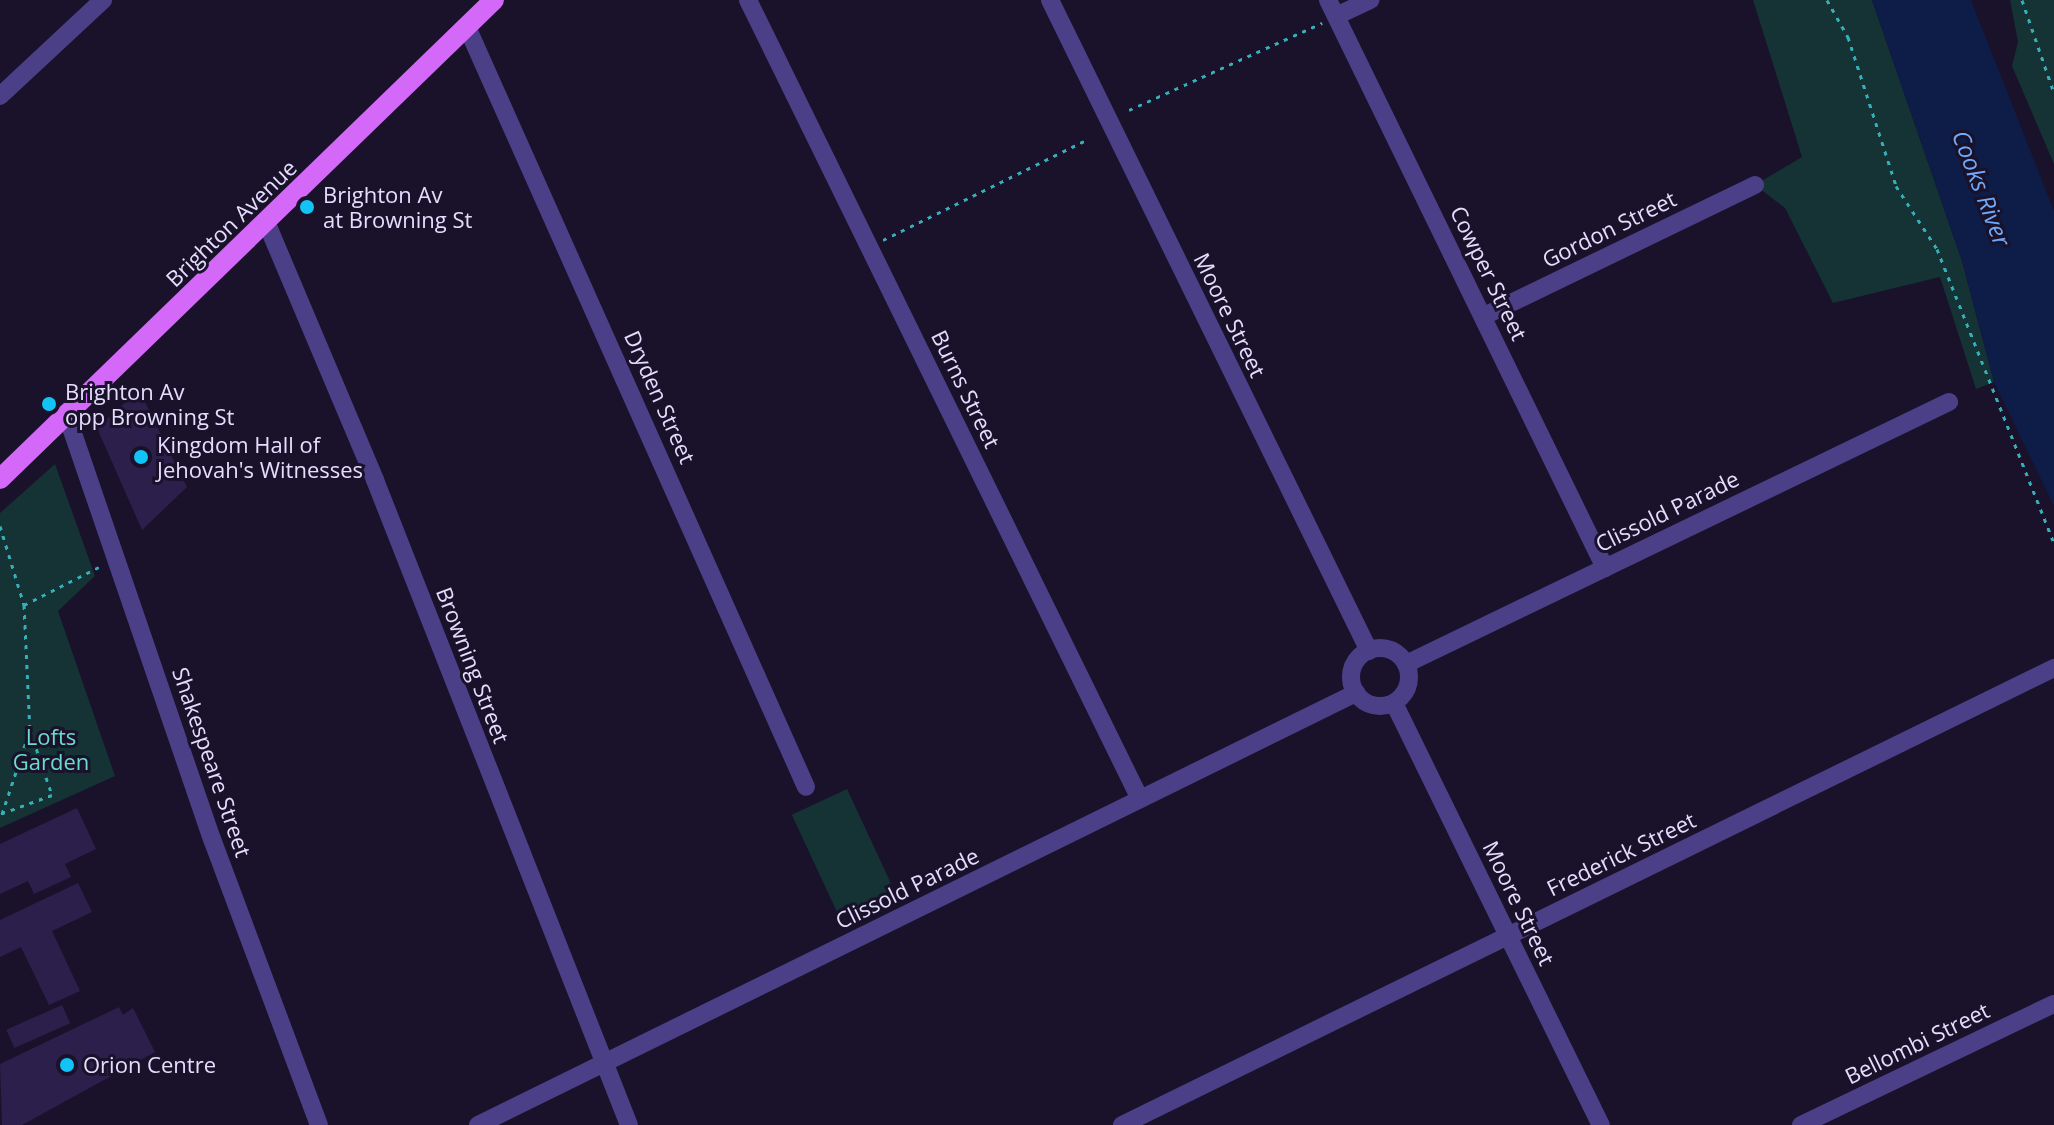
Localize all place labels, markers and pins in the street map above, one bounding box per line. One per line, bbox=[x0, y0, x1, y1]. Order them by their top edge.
place label: Brighton Av at Browning St bbox=[323, 181, 472, 232]
marker: Brighton Av at Browning St bbox=[298, 198, 316, 216]
place label: Brighton Av opp Browning St bbox=[65, 378, 234, 430]
marker: Brighton Av opp Browning St bbox=[40, 395, 58, 413]
place label: Kingdom Hall of Jehovah's Witnesses bbox=[157, 431, 363, 482]
marker: Kingdom Hall of Jehovah's Witnesses bbox=[132, 448, 150, 466]
place label: Orion Centre bbox=[83, 1052, 216, 1078]
marker: Orion Centre bbox=[58, 1056, 76, 1074]

